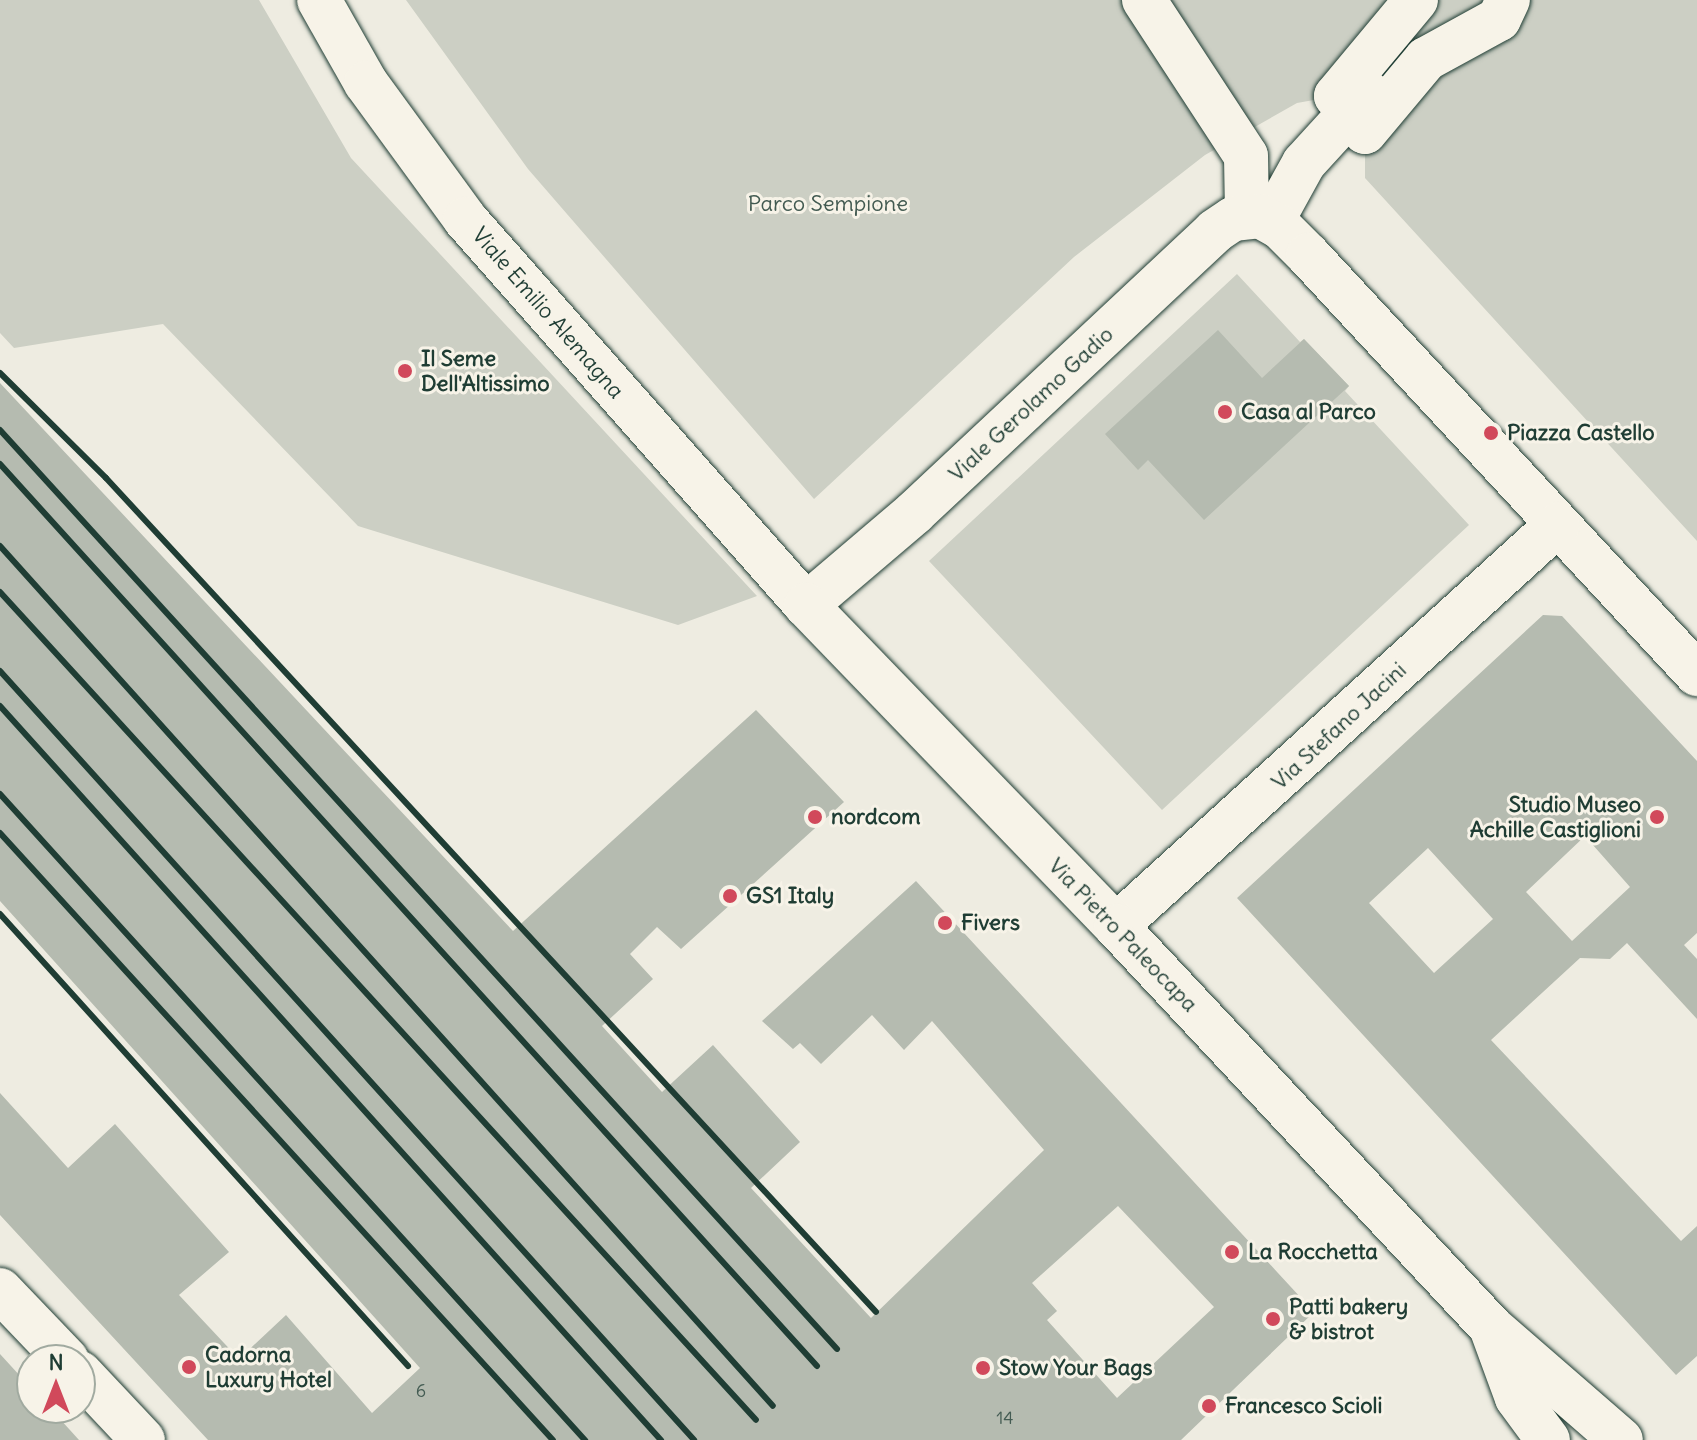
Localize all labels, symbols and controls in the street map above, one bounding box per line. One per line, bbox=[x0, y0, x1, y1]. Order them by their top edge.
park label: Parco Sempione bbox=[748, 191, 908, 217]
street label: Viale Emilio Alemagna bbox=[467, 222, 629, 404]
street label: Viale Gerolamo Gadio bbox=[943, 321, 1119, 487]
place label: Il Seme Dell'Altissimo bbox=[421, 345, 550, 396]
marker: Il Seme Dell'Altissimo bbox=[396, 362, 414, 380]
place label: Casa al Parco bbox=[1241, 399, 1376, 425]
marker: Casa al Parco bbox=[1216, 403, 1234, 421]
place label: Piazza Castello bbox=[1507, 420, 1655, 446]
marker: Piazza Castello bbox=[1482, 424, 1500, 442]
street label: Via Stefano Jacini bbox=[1266, 657, 1412, 795]
place label: Studio Museo Achille Castiglioni bbox=[1470, 791, 1641, 842]
place label: nordcom bbox=[831, 804, 920, 830]
marker: nordcom bbox=[806, 808, 824, 826]
marker: Studio Museo Achille Castiglioni bbox=[1648, 808, 1666, 826]
street label: Via Pietro Paleocapa bbox=[1043, 853, 1203, 1017]
place label: GS1 Italy bbox=[746, 883, 834, 909]
marker: GS1 Italy bbox=[721, 887, 739, 905]
place label: Fivers bbox=[961, 910, 1020, 936]
marker: Fivers bbox=[936, 914, 954, 932]
place label: La Rocchetta bbox=[1248, 1239, 1378, 1265]
marker: La Rocchetta bbox=[1223, 1243, 1241, 1261]
place label: Patti bakery & bistrot bbox=[1289, 1293, 1408, 1344]
marker: Patti bakery & bistrot bbox=[1264, 1310, 1282, 1328]
place label: Cadorna Luxury Hotel bbox=[205, 1341, 332, 1392]
north arrow bbox=[16, 1344, 96, 1424]
text: N bbox=[48, 1348, 64, 1376]
place label: Stow Your Bags bbox=[999, 1355, 1152, 1381]
marker: Cadorna Luxury Hotel bbox=[180, 1358, 198, 1376]
marker: Stow Your Bags bbox=[974, 1359, 992, 1377]
house number: 6 bbox=[416, 1380, 426, 1402]
place label: Francesco Scioli bbox=[1225, 1393, 1382, 1419]
marker: Francesco Scioli bbox=[1200, 1397, 1218, 1415]
house number: 14 bbox=[996, 1407, 1014, 1429]

